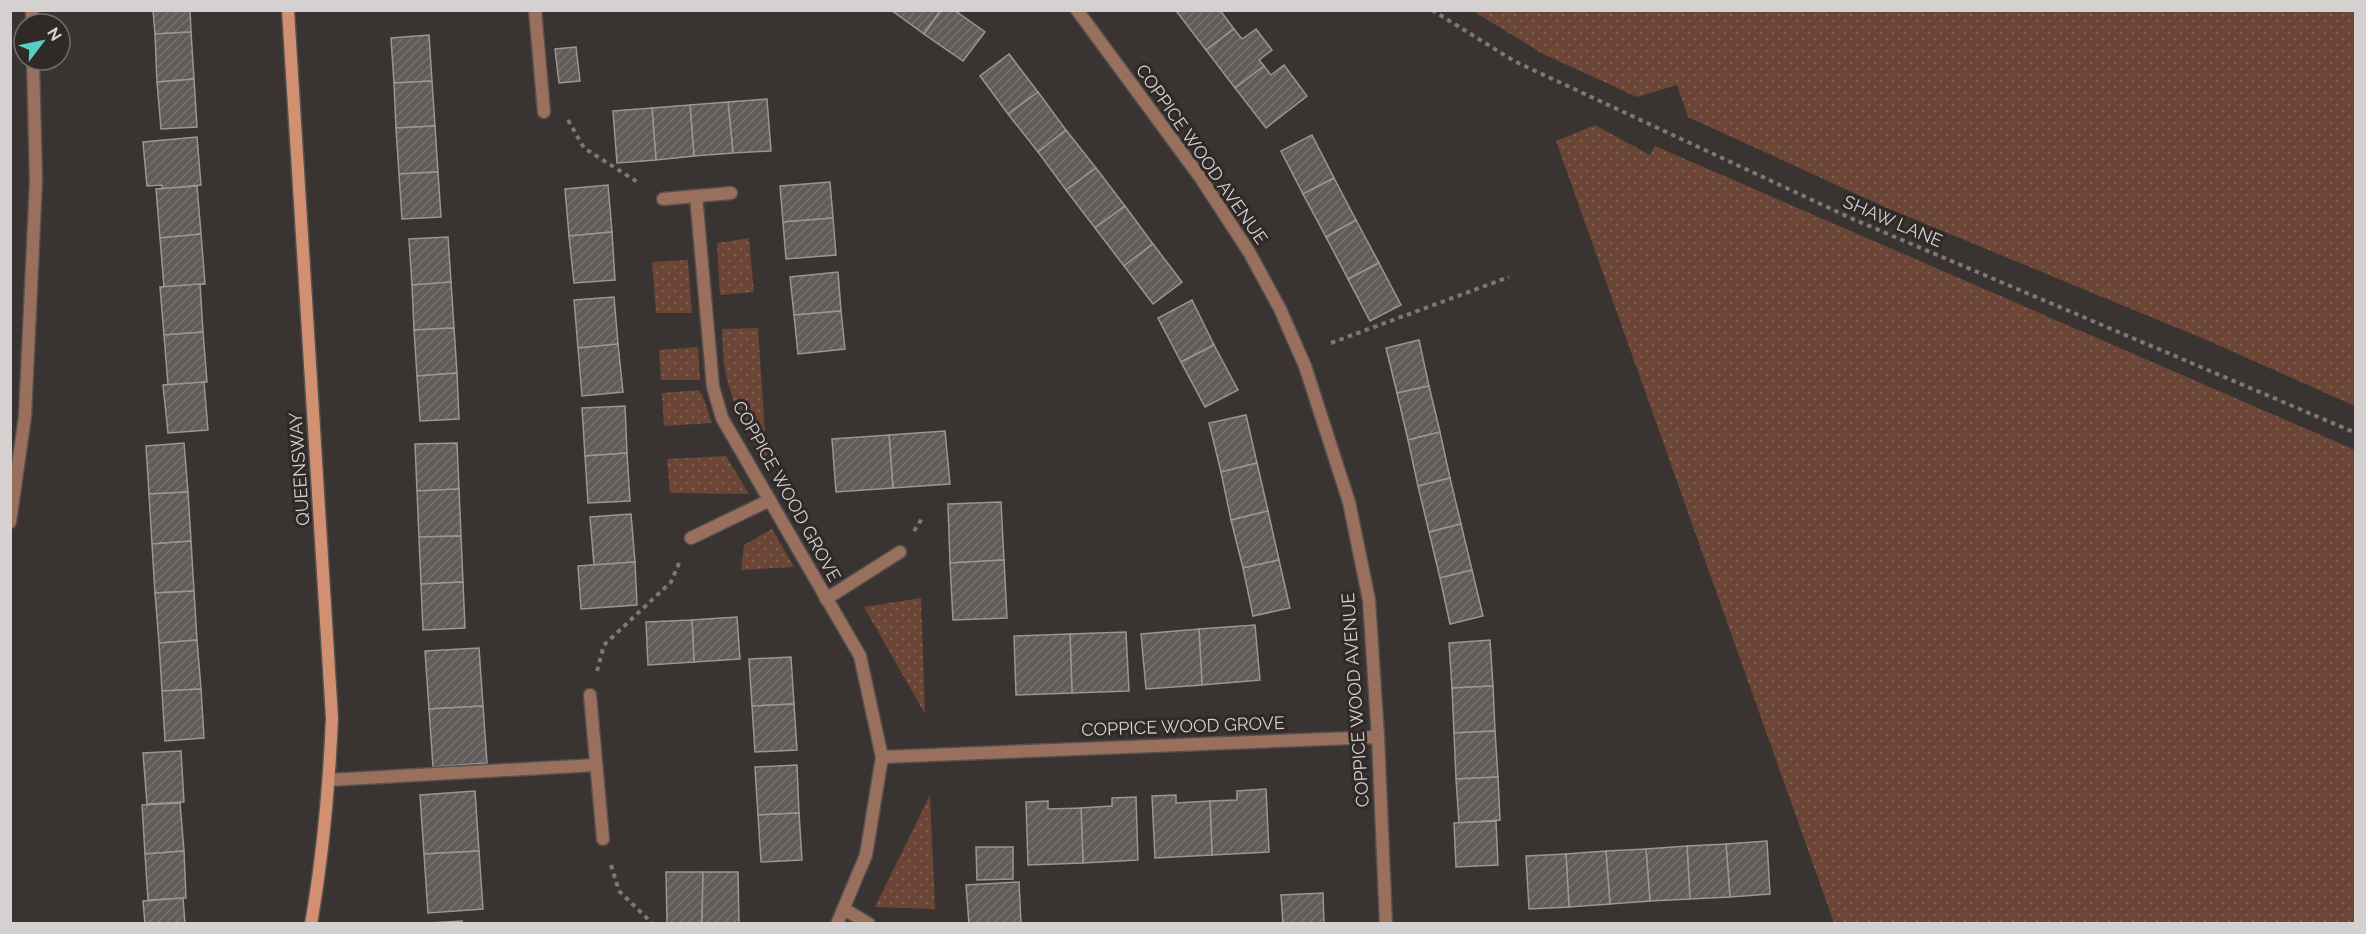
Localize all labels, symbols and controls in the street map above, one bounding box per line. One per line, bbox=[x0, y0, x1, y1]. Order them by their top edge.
north arrow bbox=[12, 12, 72, 72]
text: N bbox=[43, 24, 66, 45]
street label: COPPICE WOOD AVENUE bbox=[1132, 60, 1272, 248]
street label: SHAW LANE bbox=[1840, 191, 1946, 251]
street label: COPPICE WOOD GROVE bbox=[728, 397, 846, 585]
street label: QUEENSWAY bbox=[285, 411, 313, 526]
street label: COPPICE WOOD AVENUE bbox=[1337, 592, 1373, 808]
street label: COPPICE WOOD GROVE bbox=[1081, 712, 1285, 740]

